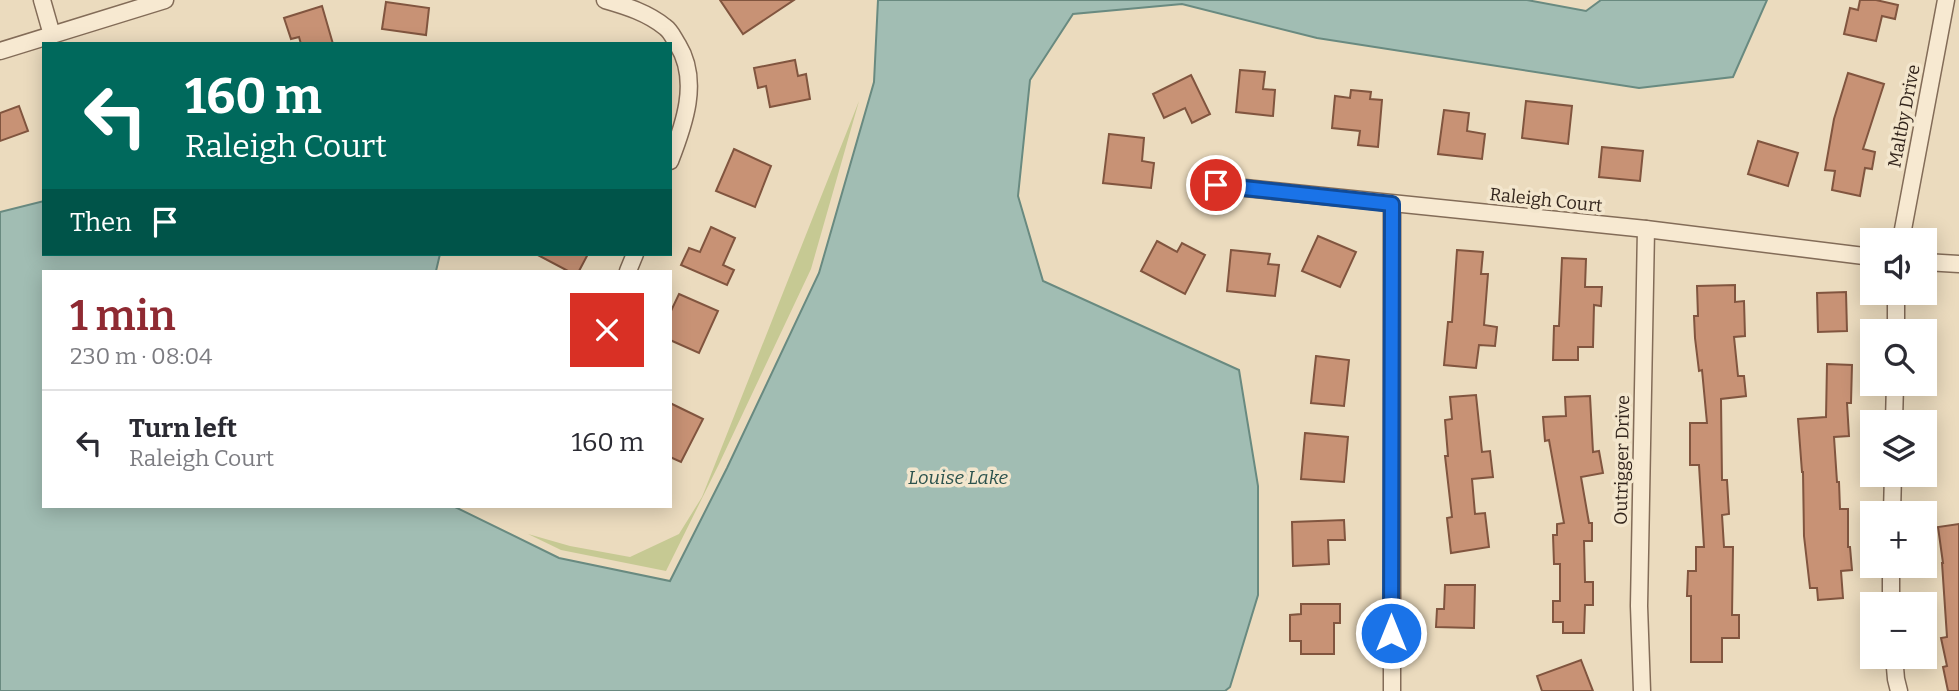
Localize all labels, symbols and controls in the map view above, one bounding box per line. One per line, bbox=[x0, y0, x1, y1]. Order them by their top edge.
street label: Maltby Drive bbox=[1883, 63, 1925, 169]
text: 160 m bbox=[185, 67, 322, 126]
icon: left bbox=[70, 70, 161, 161]
text: Raleigh Court bbox=[185, 127, 387, 165]
pin bbox=[1186, 155, 1246, 215]
icon: arrive bbox=[1197, 166, 1235, 204]
street label: Raleigh Court bbox=[1488, 183, 1604, 217]
icon: arrive bbox=[146, 203, 184, 241]
text: Then bbox=[70, 207, 132, 238]
map controls bbox=[1860, 228, 1937, 669]
button: sound bbox=[1860, 228, 1937, 305]
text: 1 min bbox=[70, 291, 176, 341]
button: close bbox=[570, 293, 644, 367]
button: search bbox=[1860, 319, 1937, 396]
text: 230 m · 08:04 bbox=[70, 342, 213, 370]
street label: Outrigger Drive bbox=[1610, 395, 1634, 525]
button: layers bbox=[1860, 410, 1937, 487]
text: Turn left bbox=[129, 413, 237, 444]
icon: left bbox=[70, 424, 108, 462]
text: 160 m bbox=[572, 427, 644, 458]
text: Raleigh Court bbox=[129, 444, 274, 472]
water label: Louise Lake bbox=[908, 466, 1008, 489]
button: + bbox=[1860, 501, 1937, 578]
button: − bbox=[1860, 592, 1937, 669]
position arrow bbox=[1354, 596, 1428, 670]

